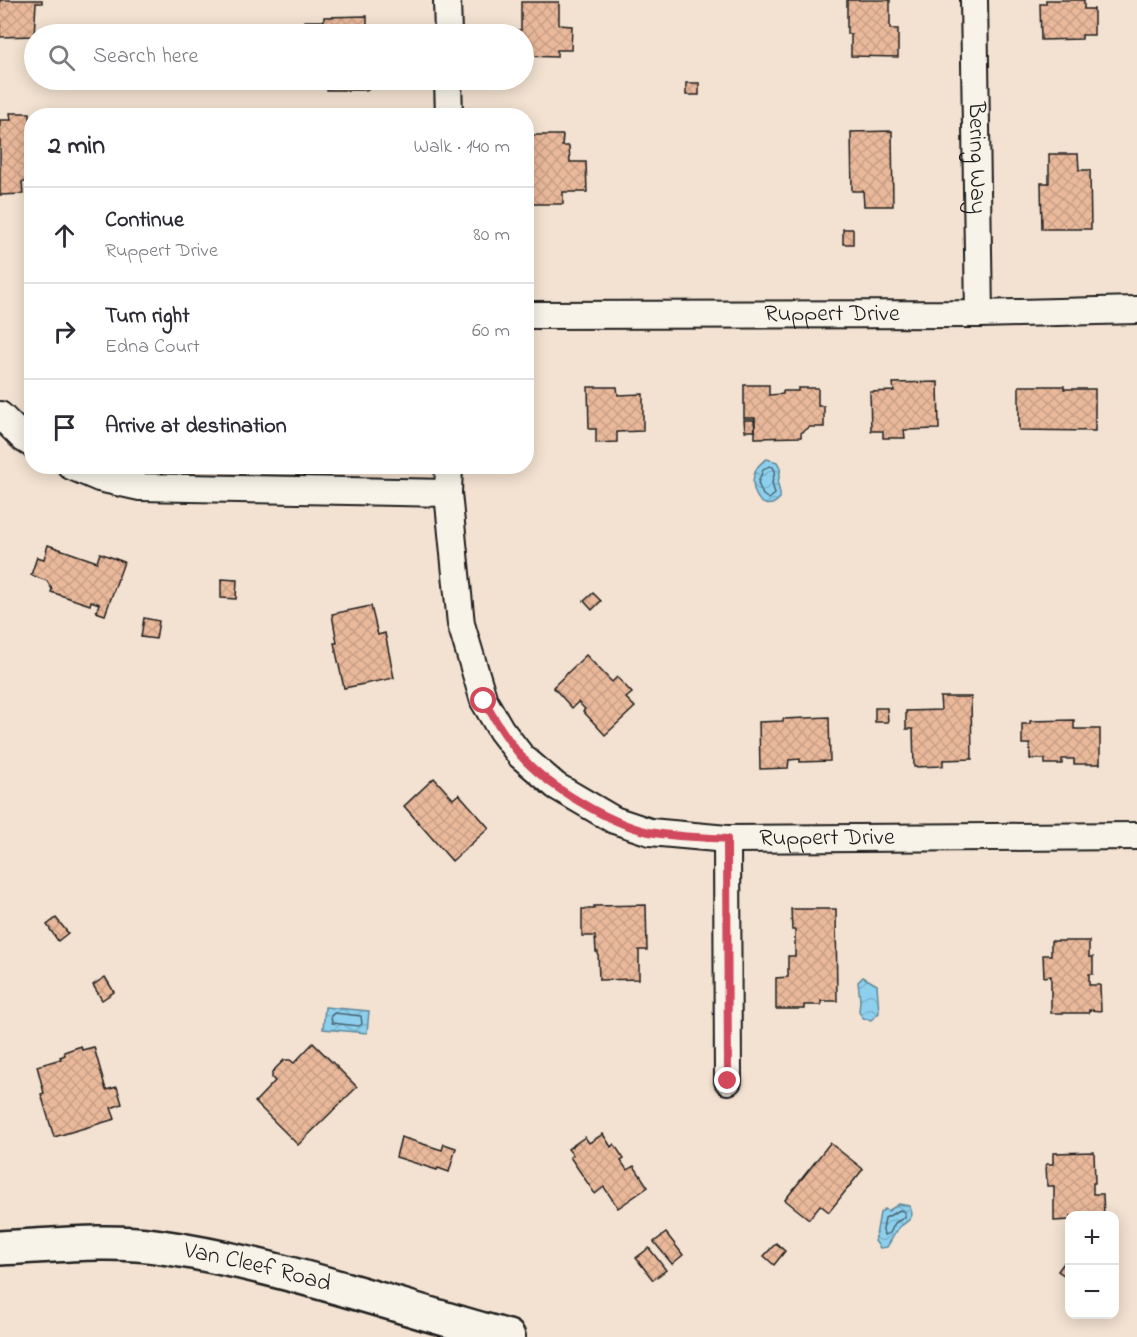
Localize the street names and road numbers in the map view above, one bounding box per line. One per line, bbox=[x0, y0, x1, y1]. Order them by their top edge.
street label: Bering Way bbox=[958, 101, 995, 214]
street label: Ruppert Drive bbox=[764, 297, 900, 332]
street label: Ruppert Drive bbox=[759, 820, 895, 856]
street label: Van Cleef Road bbox=[180, 1233, 336, 1302]

